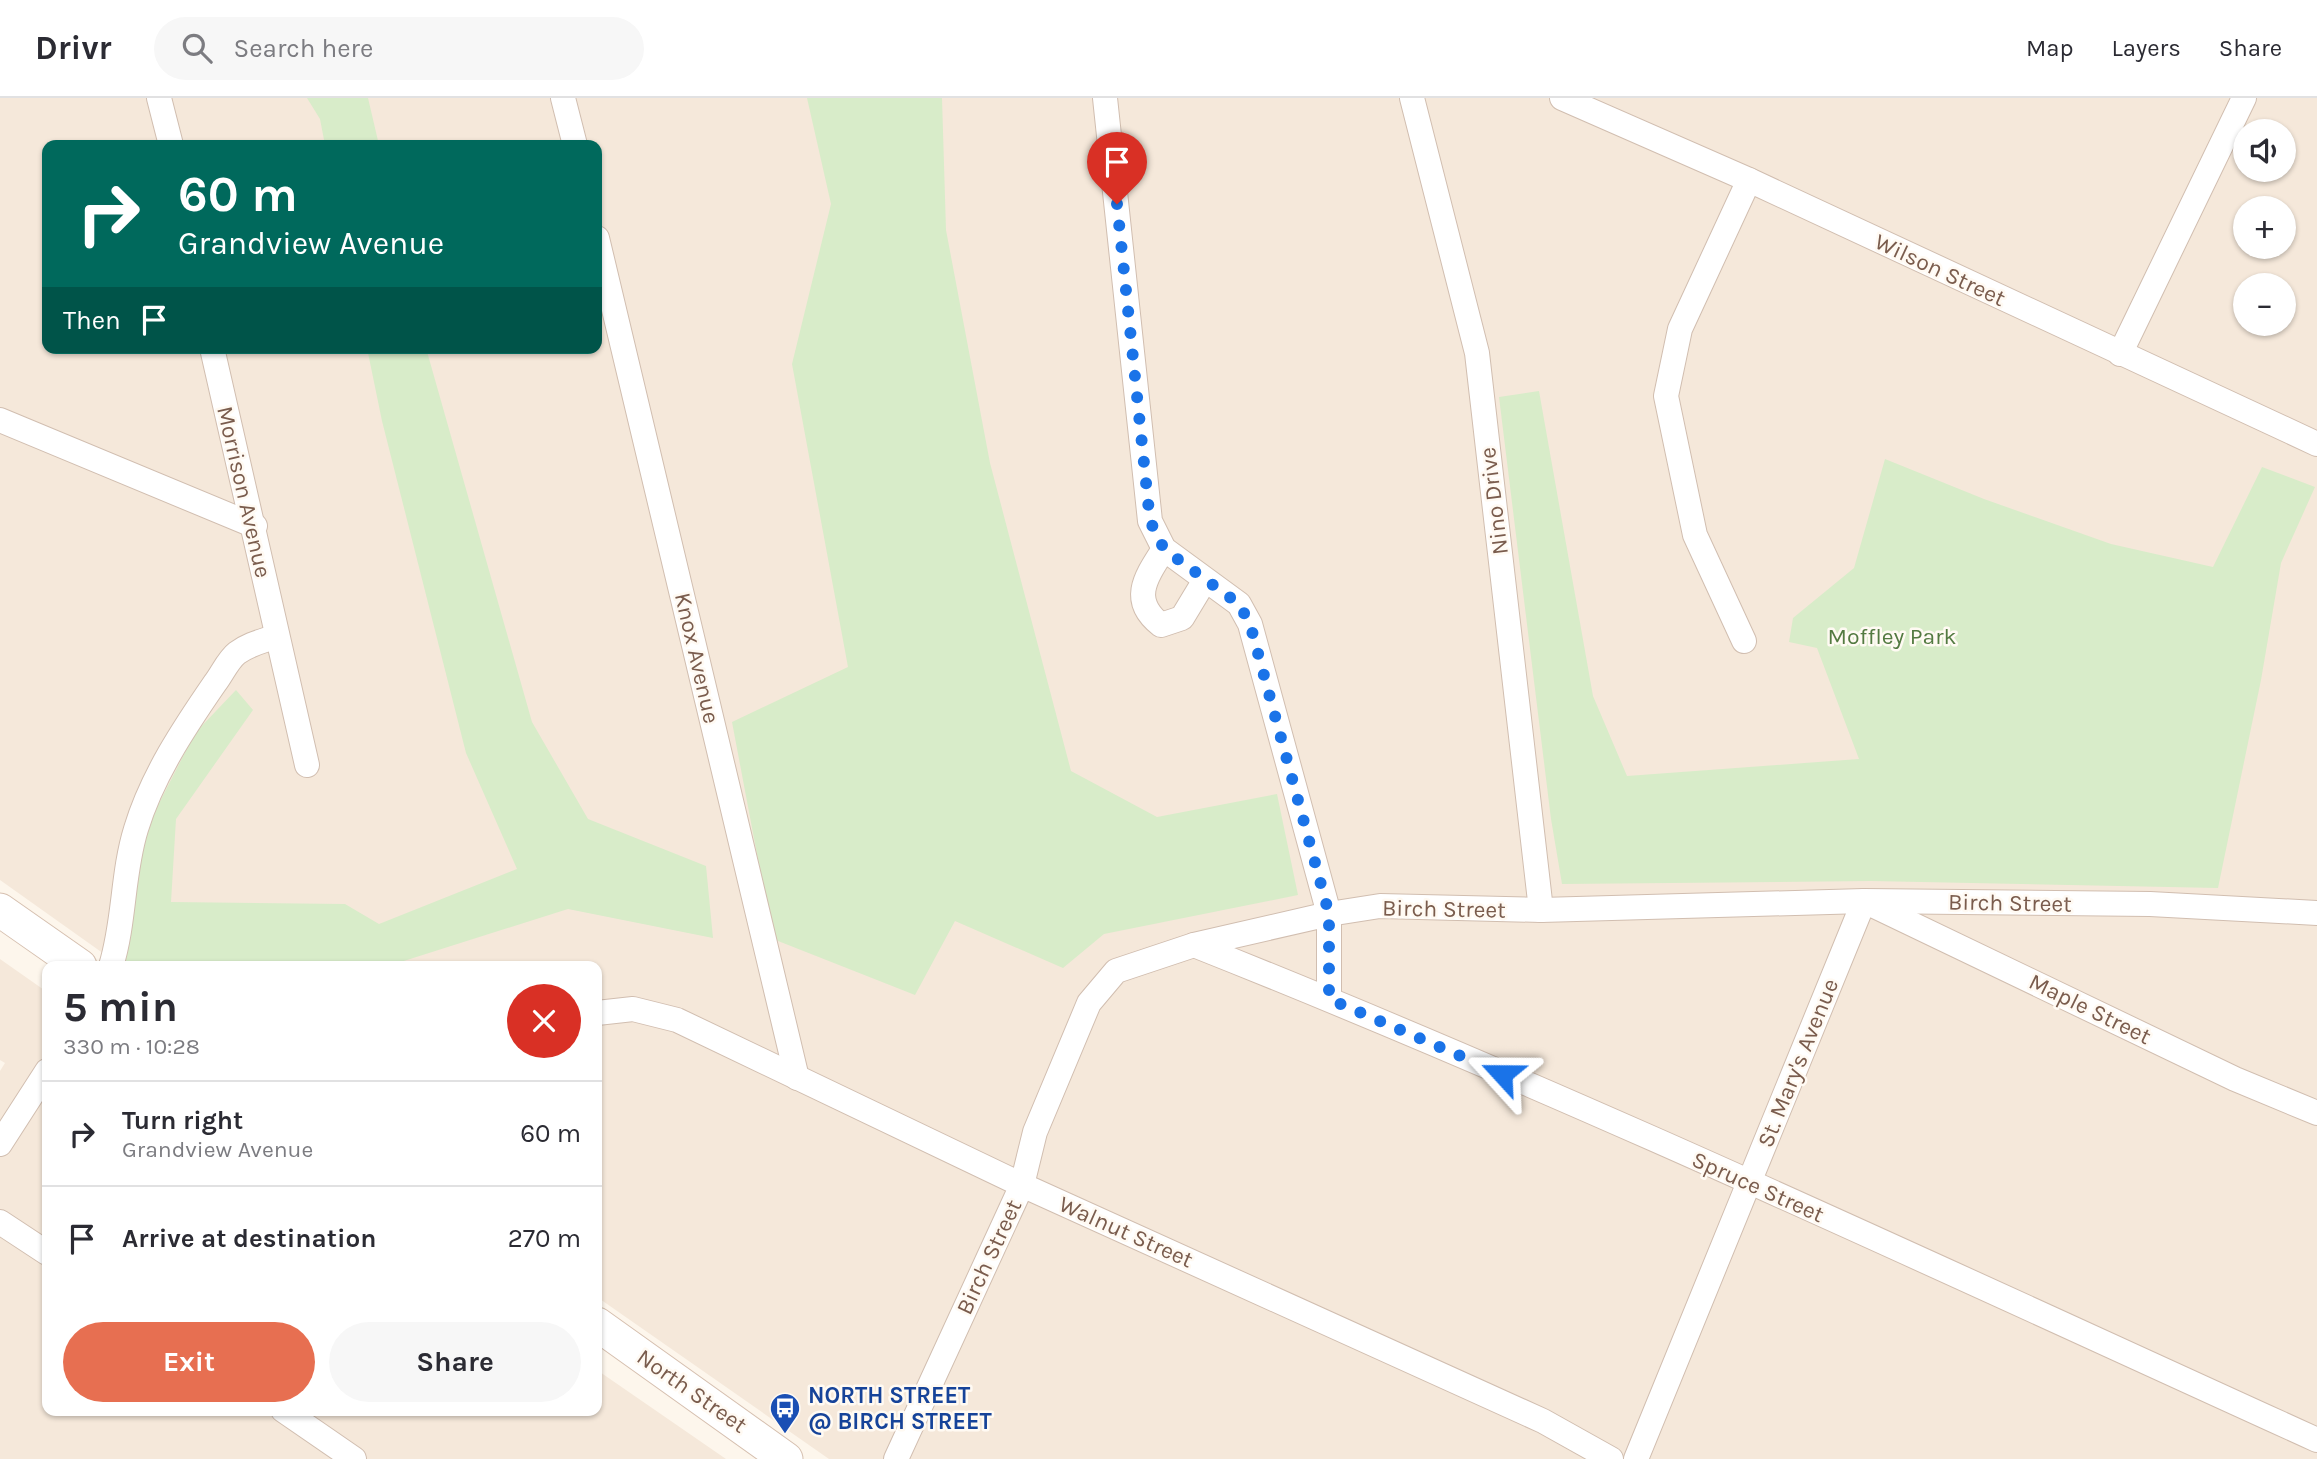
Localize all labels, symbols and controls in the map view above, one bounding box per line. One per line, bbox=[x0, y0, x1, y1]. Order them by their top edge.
search box bbox=[154, 17, 644, 80]
text: Drivr bbox=[35, 29, 112, 67]
icon: search bbox=[178, 29, 216, 67]
text: Search here bbox=[234, 33, 373, 64]
text: Map bbox=[2026, 34, 2074, 62]
text: Layers bbox=[2112, 34, 2181, 62]
text: Share bbox=[2219, 34, 2282, 62]
map controls bbox=[2233, 119, 2296, 336]
button: sound bbox=[2233, 119, 2296, 182]
pin bbox=[1087, 132, 1147, 204]
icon: arrive bbox=[1098, 143, 1136, 181]
text: 60 m bbox=[178, 166, 298, 223]
icon: right bbox=[63, 168, 154, 259]
button: + bbox=[2233, 196, 2296, 259]
text: Grandview Avenue bbox=[178, 225, 444, 262]
street label: Wilson Street bbox=[1870, 228, 2010, 312]
button: − bbox=[2233, 273, 2296, 336]
icon: arrive bbox=[135, 301, 173, 339]
text: Then bbox=[63, 305, 121, 336]
street label: Morrison Avenue bbox=[211, 404, 277, 580]
street label: Nino Drive bbox=[1474, 446, 1514, 556]
street label: Knox Avenue bbox=[669, 590, 725, 726]
park label: Moffley Park bbox=[1828, 623, 1956, 650]
street label: Birch Street bbox=[1948, 888, 2072, 918]
street label: Birch Street bbox=[1382, 894, 1506, 924]
street label: Maple Street bbox=[2025, 968, 2156, 1050]
street label: St. Mary's Avenue bbox=[1752, 975, 1844, 1151]
text: 5 min bbox=[63, 982, 178, 1032]
button: close bbox=[507, 984, 581, 1058]
text: 330 m · 10:28 bbox=[63, 1033, 200, 1060]
position arrow bbox=[1465, 1037, 1539, 1111]
text: Turn right bbox=[122, 1105, 243, 1136]
icon: right bbox=[63, 1115, 101, 1153]
text: 60 m bbox=[520, 1118, 581, 1149]
text: Grandview Avenue bbox=[122, 1136, 313, 1163]
street label: Spruce Street bbox=[1688, 1146, 1829, 1228]
street label: Walnut Street bbox=[1055, 1190, 1198, 1274]
street label: Birch Street bbox=[951, 1195, 1028, 1319]
icon: arrive bbox=[63, 1220, 101, 1258]
text: Arrive at destination bbox=[122, 1223, 376, 1254]
text: 270 m bbox=[508, 1223, 581, 1254]
button: Exit bbox=[63, 1322, 315, 1402]
button: Share bbox=[329, 1322, 581, 1402]
street label: North Street bbox=[632, 1343, 752, 1439]
place label: NORTH STREET @ BIRCH STREET bbox=[808, 1382, 992, 1435]
bus stop icon: NORTH STREET @ BIRCH STREET bbox=[768, 1391, 802, 1435]

